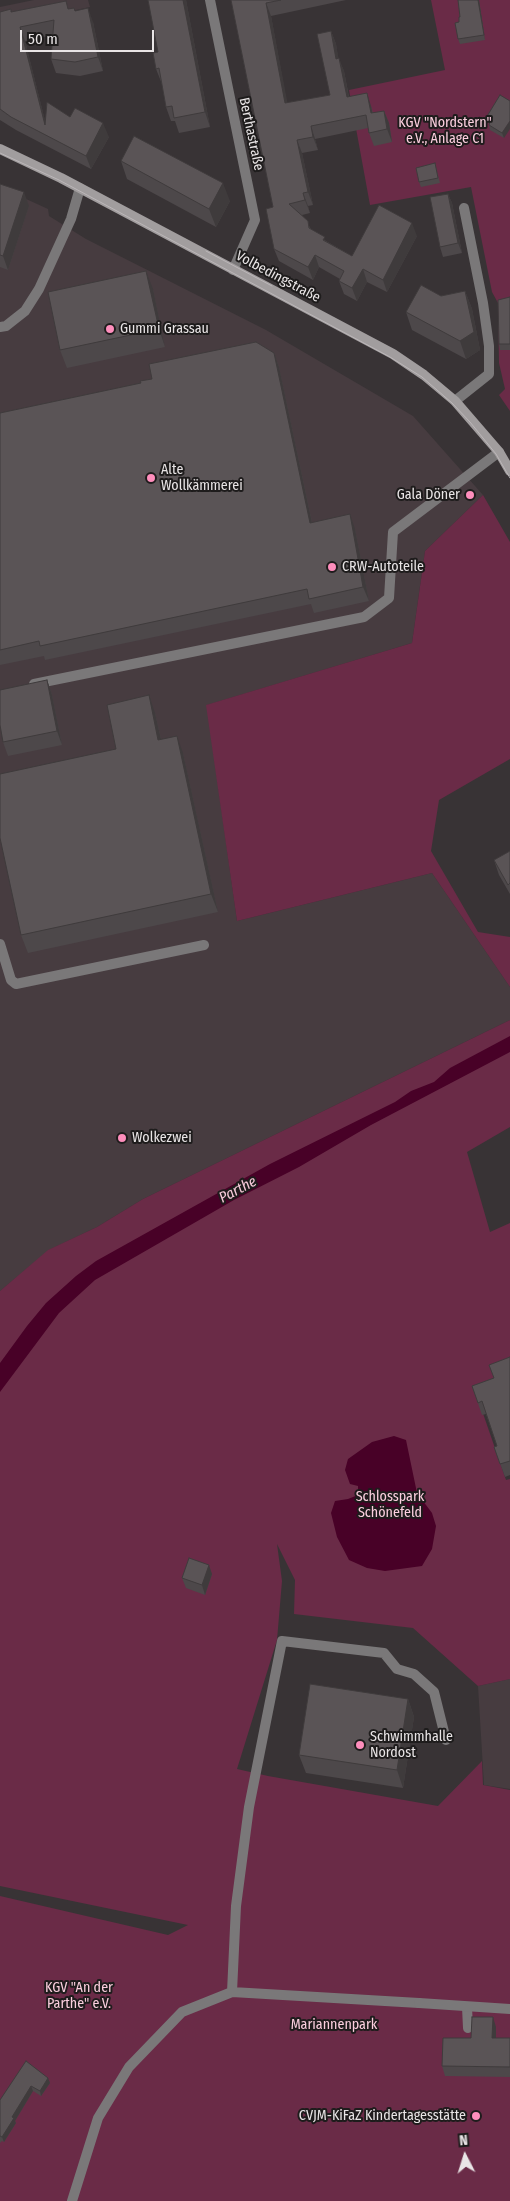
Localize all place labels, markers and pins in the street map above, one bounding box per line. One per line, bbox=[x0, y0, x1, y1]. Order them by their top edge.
place label: Gummi Grassau bbox=[120, 321, 209, 337]
marker: Gummi Grassau bbox=[104, 323, 116, 335]
place label: Alte Wollkämmerei bbox=[161, 462, 243, 494]
marker: Alte Wollkämmerei bbox=[145, 472, 157, 484]
place label: Gala Döner bbox=[397, 487, 460, 503]
marker: Gala Döner bbox=[464, 489, 476, 501]
place label: CRW-Autoteile bbox=[342, 559, 424, 575]
marker: CRW-Autoteile bbox=[326, 561, 338, 573]
place label: Wolkezwei bbox=[132, 1130, 192, 1146]
marker: Wolkezwei bbox=[116, 1132, 128, 1144]
place label: Schwimmhalle Nordost bbox=[370, 1729, 453, 1761]
marker: Schwimmhalle Nordost bbox=[354, 1739, 366, 1751]
place label: CVJM-KiFaZ Kindertagesstätte bbox=[299, 2108, 466, 2124]
marker: CVJM-KiFaZ Kindertagesstätte bbox=[470, 2110, 482, 2122]

